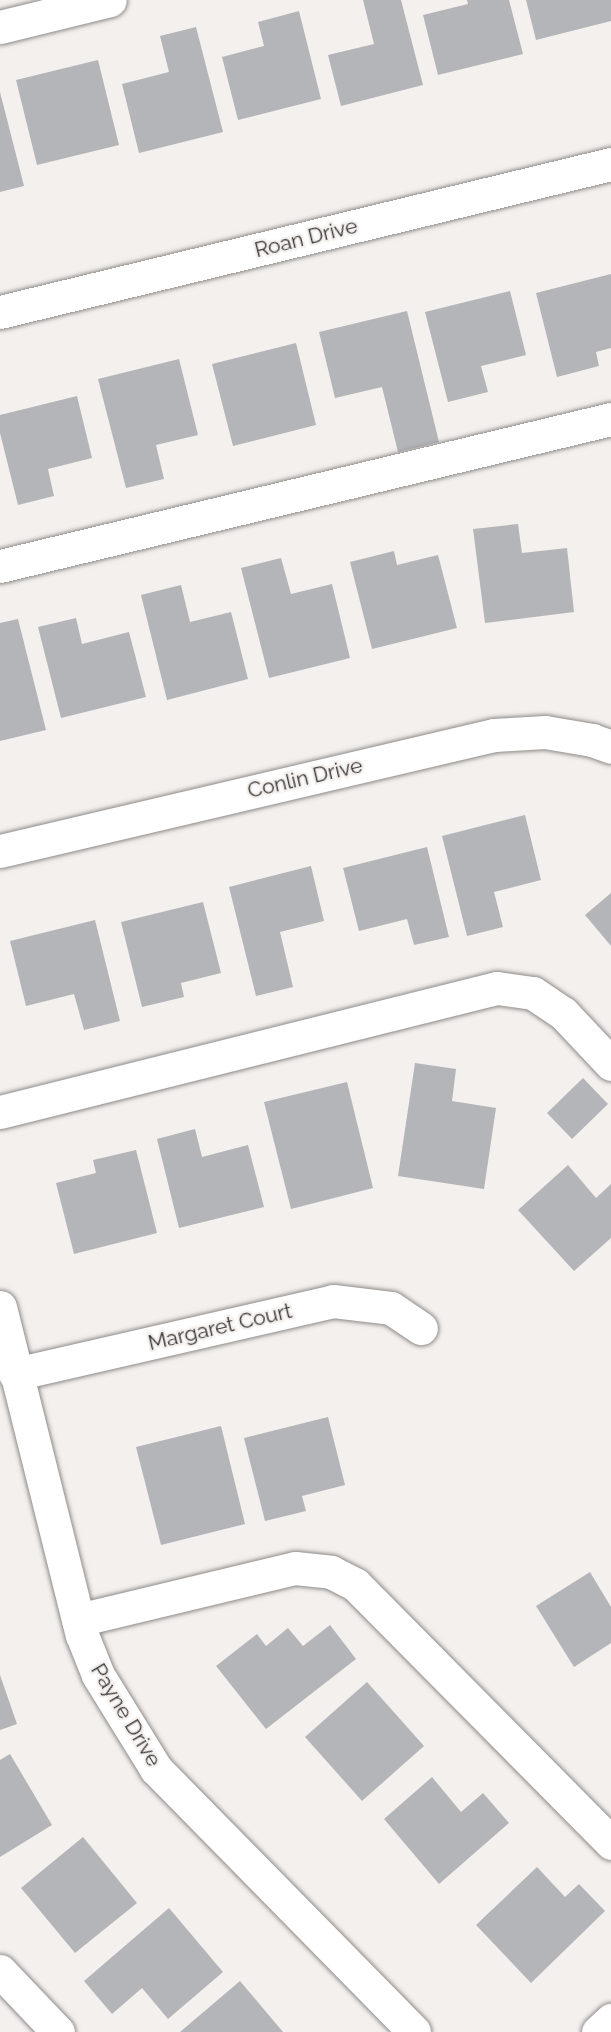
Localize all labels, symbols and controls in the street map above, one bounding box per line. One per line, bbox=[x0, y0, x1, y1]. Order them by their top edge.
street label: Roan Drive bbox=[252, 213, 360, 263]
street label: Conlin Drive bbox=[245, 753, 365, 803]
street label: Margaret Court bbox=[146, 1298, 294, 1356]
street label: Payne Drive bbox=[85, 1659, 167, 1771]

